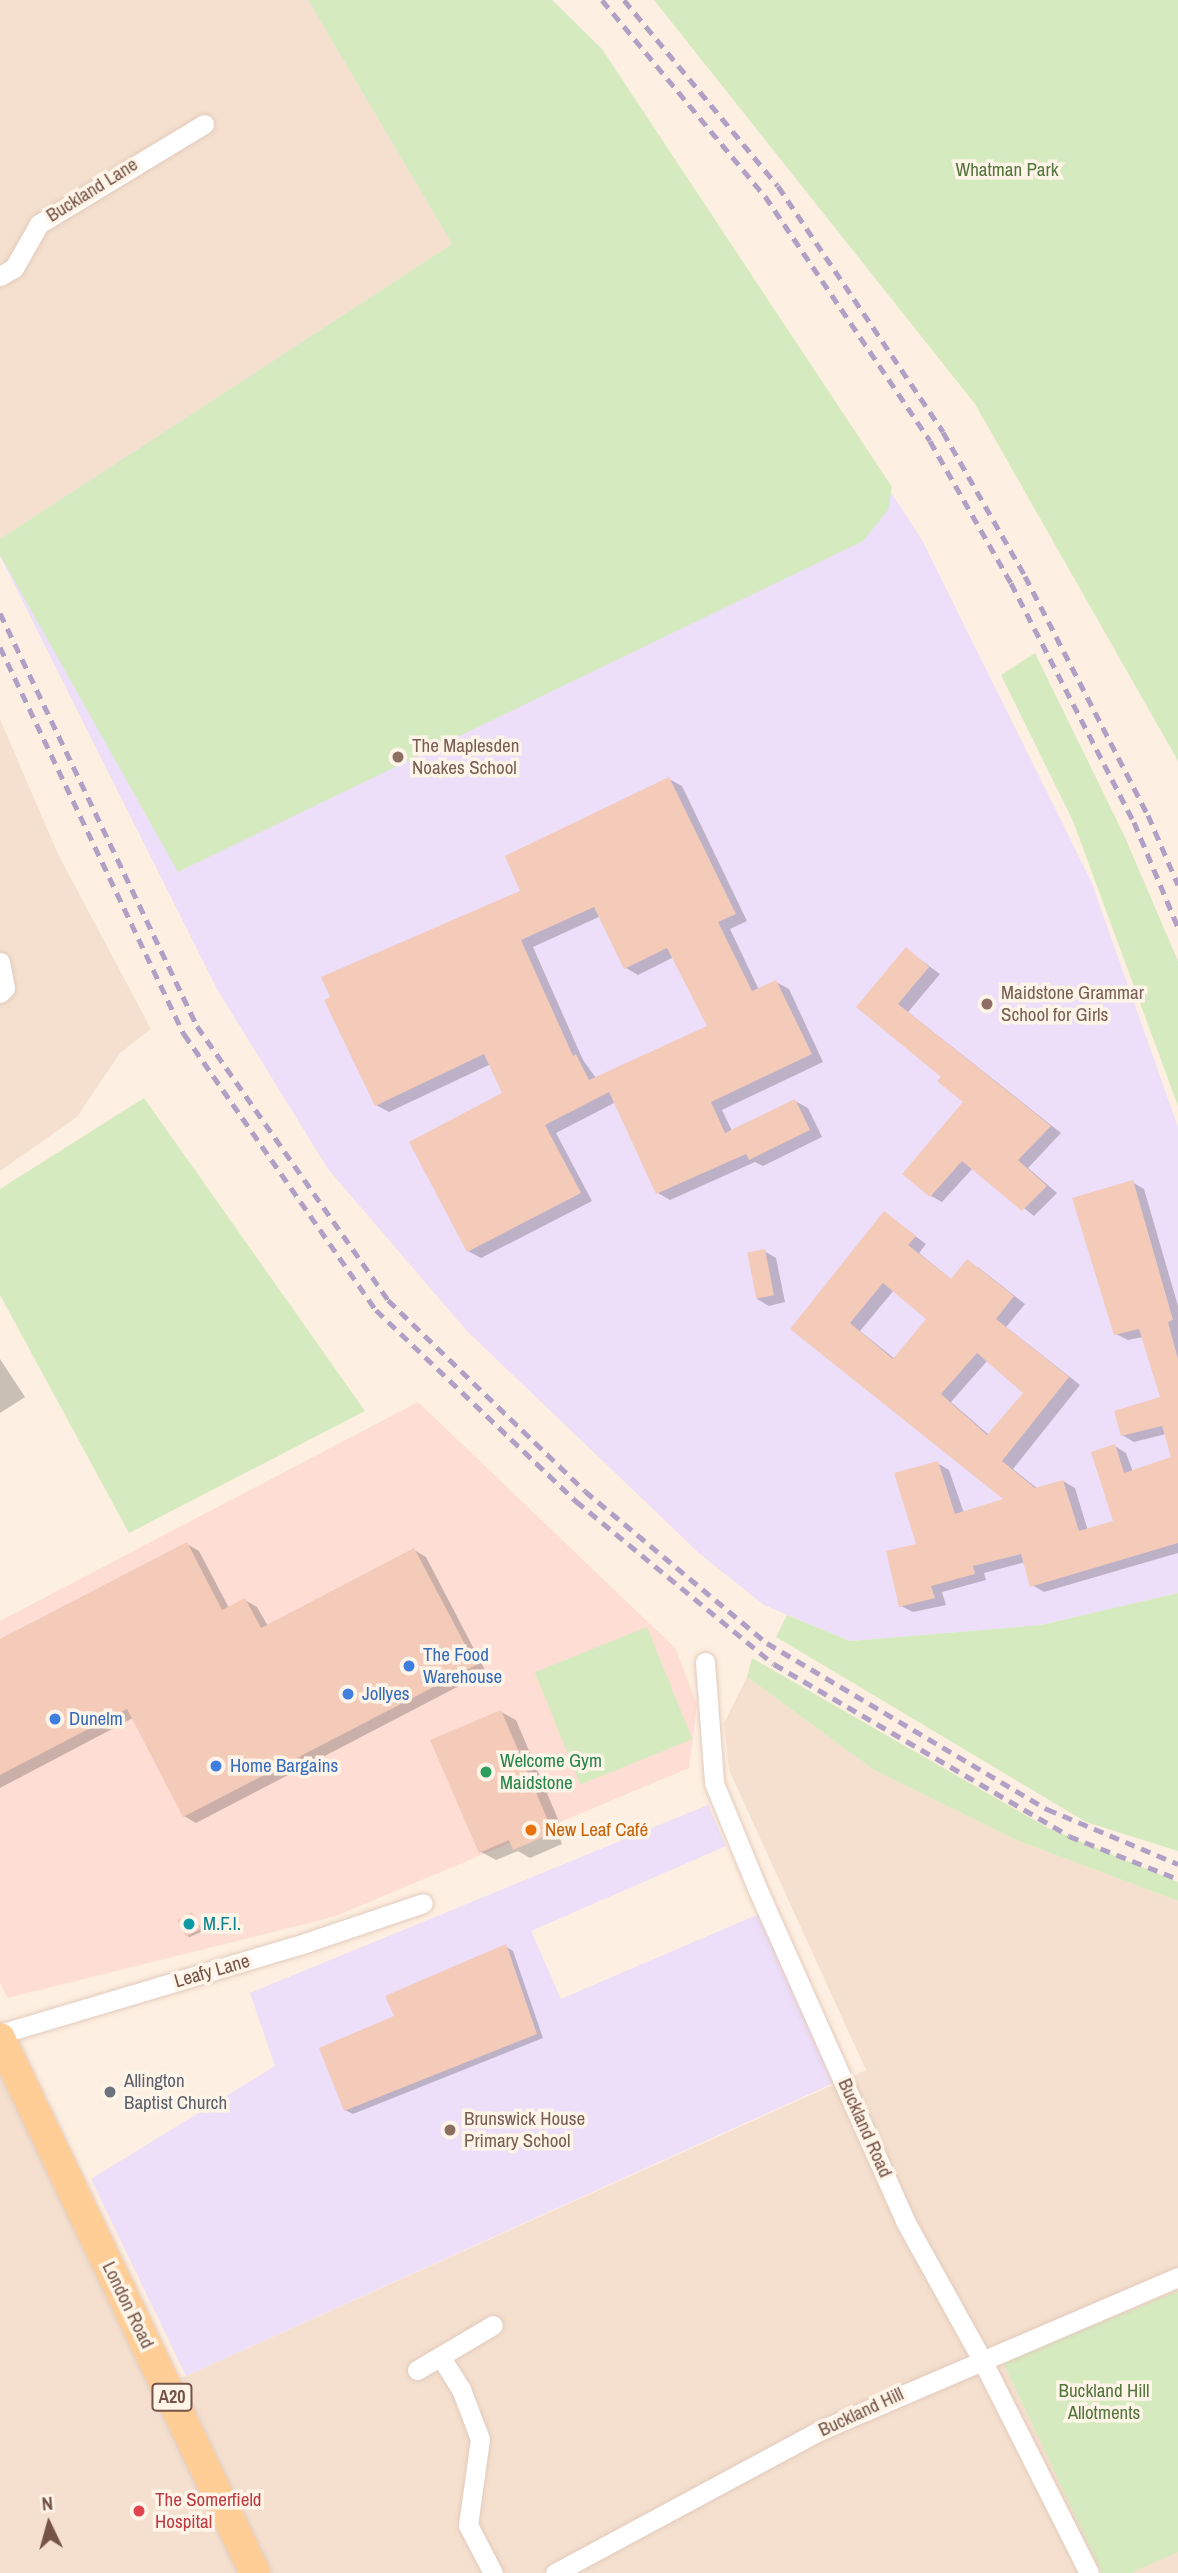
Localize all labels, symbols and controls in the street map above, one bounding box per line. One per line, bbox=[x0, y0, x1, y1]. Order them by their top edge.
street label: Buckland Lane bbox=[42, 153, 142, 227]
park label: Whatman Park bbox=[955, 159, 1059, 181]
place label: The Maplesden Noakes School bbox=[412, 735, 519, 779]
marker: The Maplesden Noakes School bbox=[390, 749, 406, 765]
place label: Maidstone Grammar School for Girls bbox=[1001, 982, 1144, 1026]
marker: Maidstone Grammar School for Girls bbox=[979, 996, 995, 1012]
place label: The Food Warehouse bbox=[423, 1644, 502, 1688]
marker: The Food Warehouse bbox=[401, 1658, 417, 1674]
place label: Jollyes bbox=[362, 1683, 410, 1705]
marker: Jollyes bbox=[340, 1686, 356, 1702]
place label: Dunelm bbox=[69, 1708, 123, 1730]
marker: Dunelm bbox=[47, 1711, 63, 1727]
place label: Welcome Gym Maidstone bbox=[500, 1750, 602, 1794]
place label: Home Bargains bbox=[230, 1755, 338, 1777]
marker: Home Bargains bbox=[208, 1758, 224, 1774]
marker: Welcome Gym Maidstone bbox=[478, 1764, 494, 1780]
place label: New Leaf Café bbox=[545, 1819, 648, 1841]
marker: New Leaf Café bbox=[523, 1822, 539, 1838]
place label: M.F.I. bbox=[203, 1913, 241, 1935]
marker: M.F.I. bbox=[181, 1916, 197, 1932]
street label: Leafy Lane bbox=[172, 1949, 252, 1993]
place label: Allington Baptist Church bbox=[124, 2070, 227, 2114]
street label: Buckland Road bbox=[833, 2075, 897, 2181]
marker: Allington Baptist Church bbox=[102, 2084, 118, 2100]
place label: Brunswick House Primary School bbox=[464, 2108, 585, 2152]
marker: Brunswick House Primary School bbox=[442, 2122, 458, 2138]
street label: London Road bbox=[97, 2258, 159, 2352]
park label: Buckland Hill Allotments bbox=[1059, 2380, 1149, 2424]
road number: A20 bbox=[151, 2382, 193, 2412]
street label: Buckland Hill bbox=[815, 2382, 907, 2442]
north arrow bbox=[14, 2489, 84, 2559]
place label: The Somerfield Hospital bbox=[155, 2489, 262, 2533]
text: N bbox=[40, 2490, 54, 2517]
marker: The Somerfield Hospital bbox=[129, 2501, 149, 2521]

